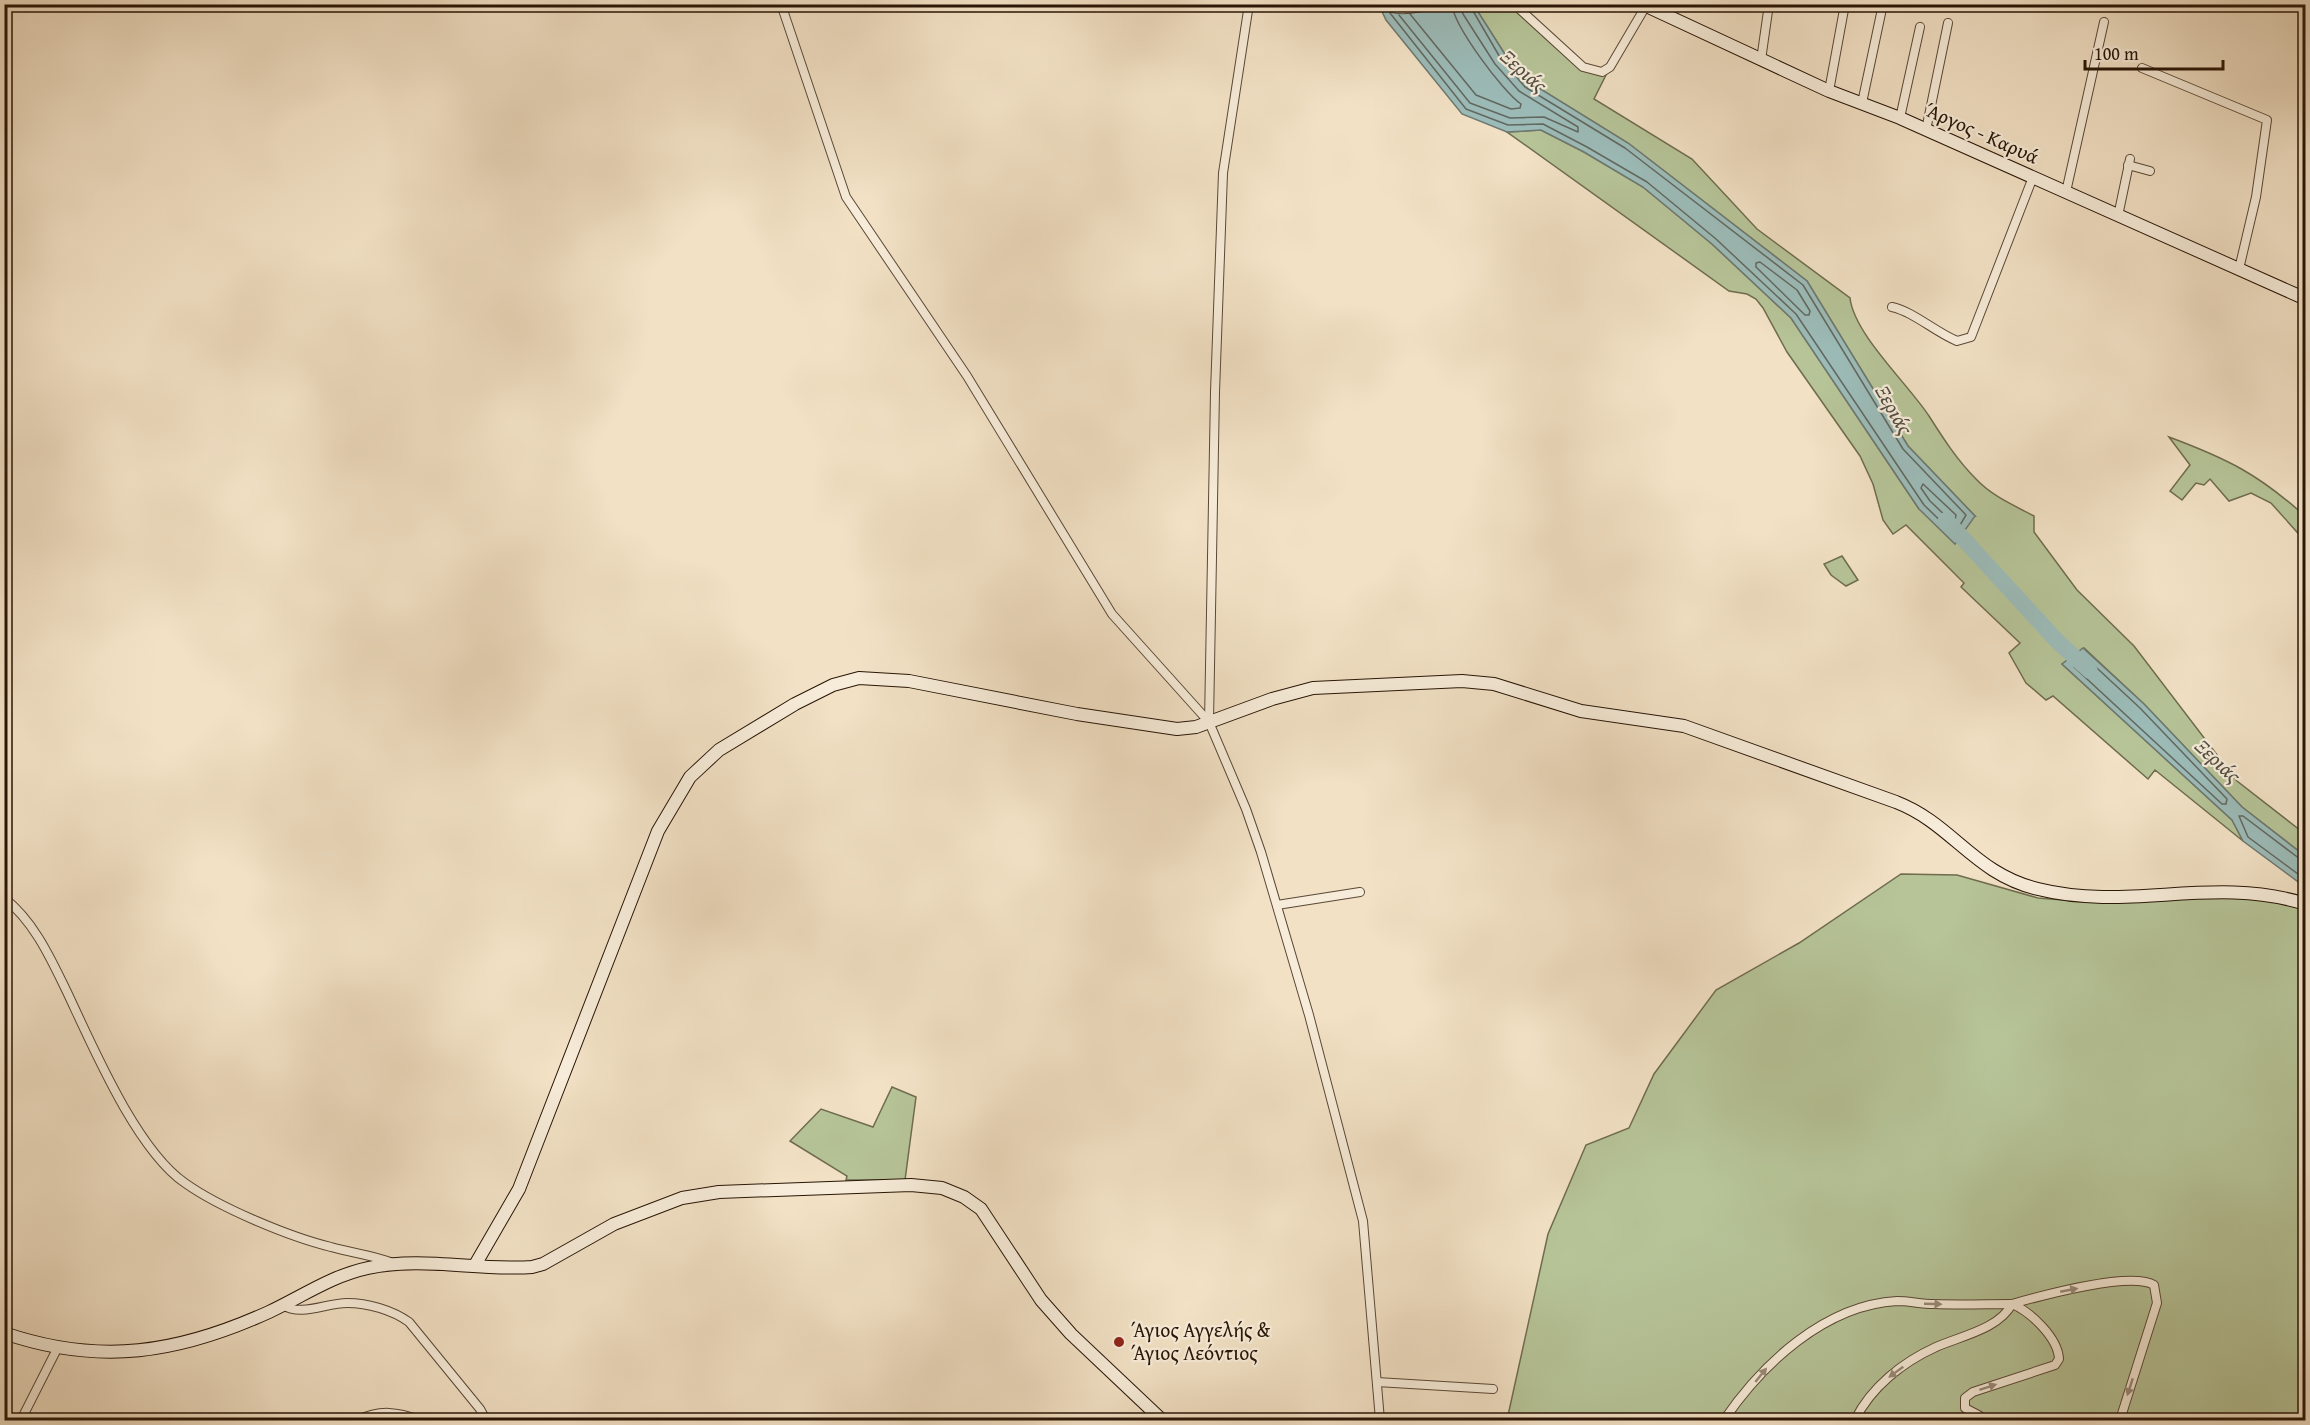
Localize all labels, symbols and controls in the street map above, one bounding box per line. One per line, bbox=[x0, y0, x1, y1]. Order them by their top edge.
scale bar bbox=[2085, 33, 2223, 71]
text: 100 m bbox=[2094, 40, 2139, 67]
water label: Ξεριάς bbox=[1494, 42, 1555, 100]
street label: Άργος - Καρυά bbox=[1921, 95, 2044, 171]
water label: Ξεριάς bbox=[1868, 379, 1921, 441]
water label: Ξεριάς bbox=[2188, 731, 2249, 790]
one-way arrow bbox=[2059, 1285, 2078, 1294]
one-way arrow bbox=[1924, 1299, 1943, 1309]
place label: Άγιος Αγγελής & Άγιος Λεόντιος bbox=[1131, 1315, 1271, 1367]
marker: Άγιος Αγγελής & Άγιος Λεόντιος bbox=[1112, 1335, 1126, 1349]
one-way arrow bbox=[1888, 1366, 1904, 1378]
one-way arrow bbox=[1754, 1368, 1767, 1383]
one-way arrow bbox=[2125, 1378, 2135, 1396]
one-way arrow bbox=[1979, 1382, 1997, 1391]

